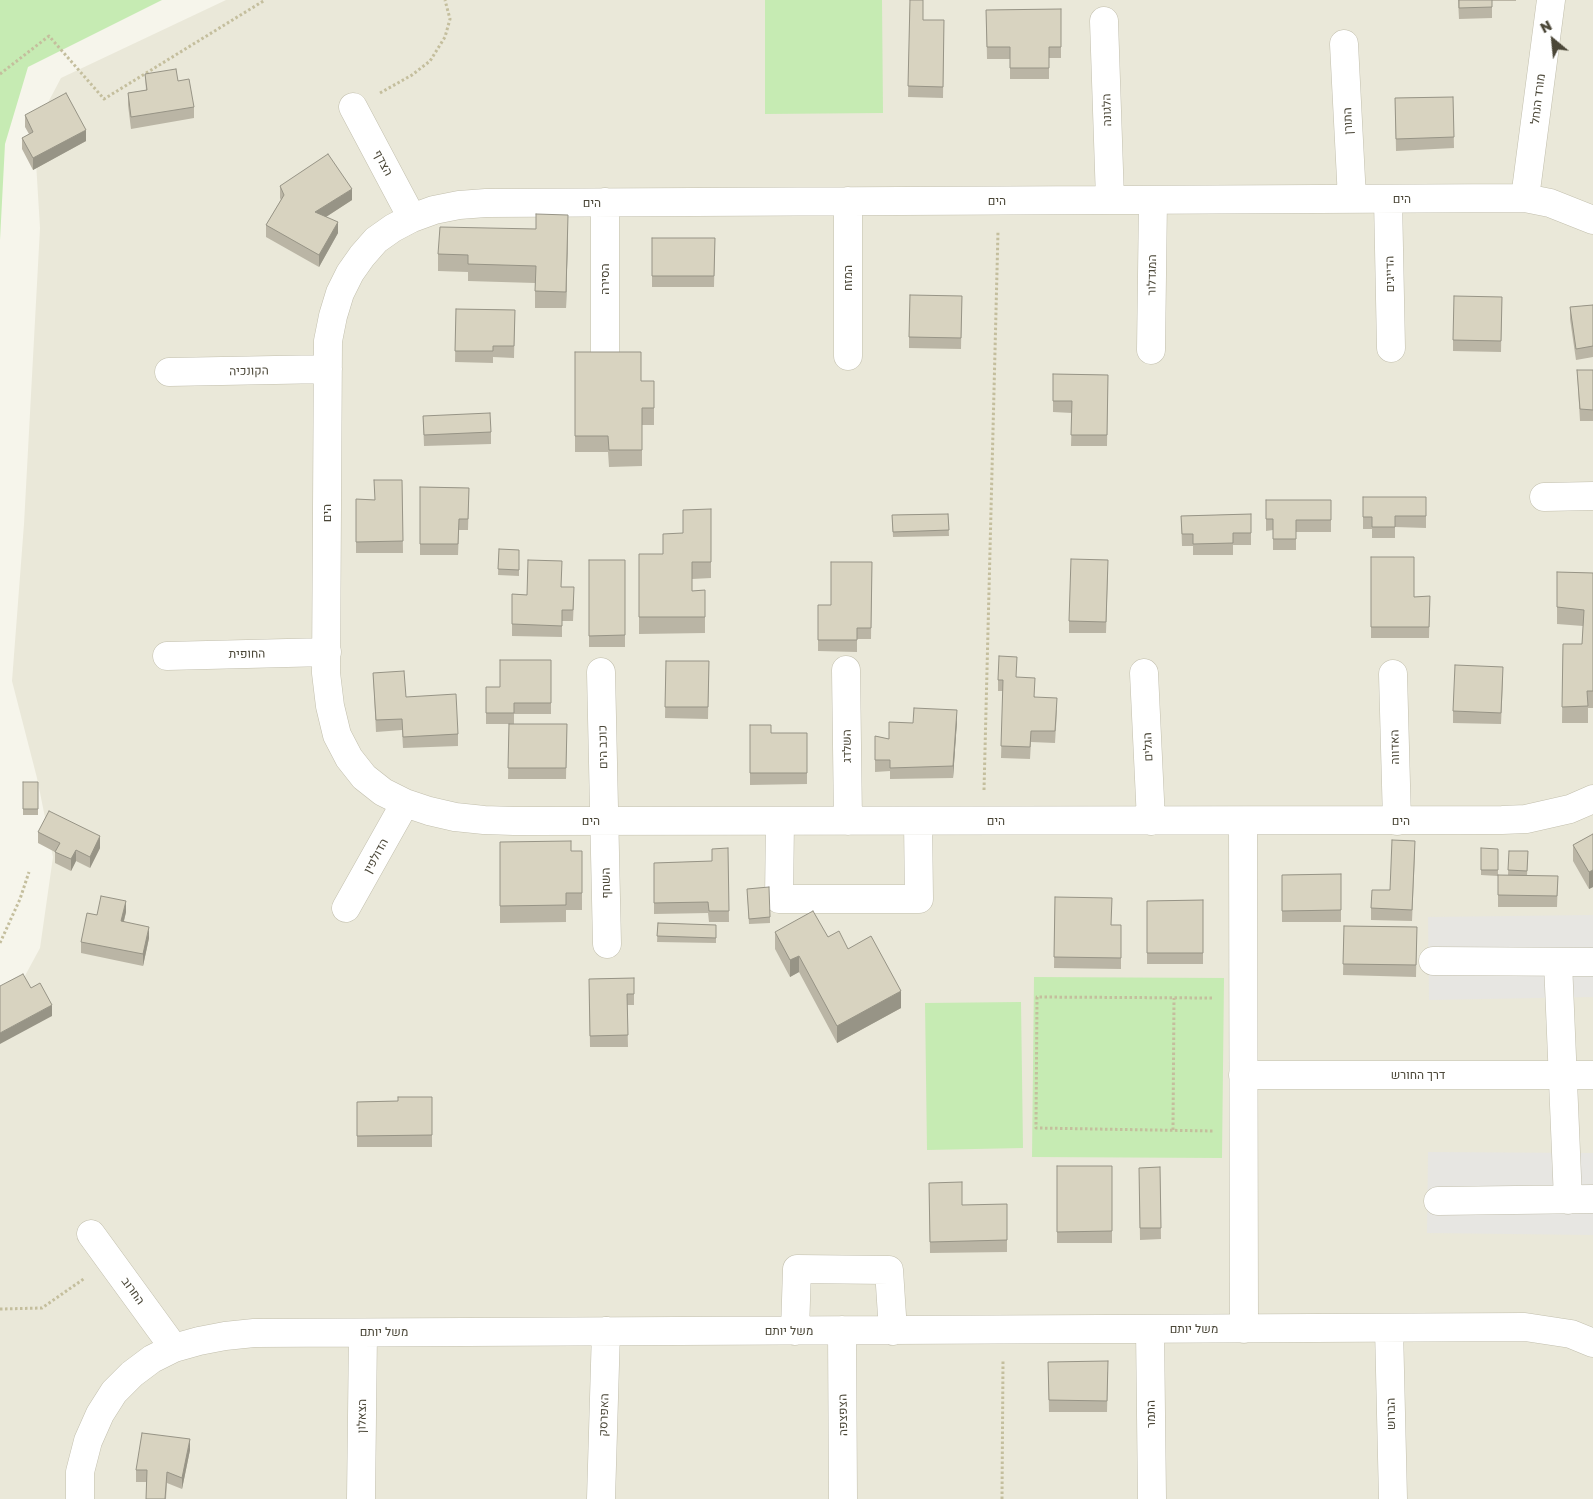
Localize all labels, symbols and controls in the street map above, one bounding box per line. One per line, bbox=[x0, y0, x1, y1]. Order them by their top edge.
north arrow bbox=[1528, 15, 1578, 65]
text: N bbox=[1537, 16, 1554, 36]
street label: מורד הנחל bbox=[1528, 73, 1548, 125]
street label: הלגונה bbox=[1099, 93, 1115, 127]
street label: התורן bbox=[1340, 107, 1356, 135]
street label: הצדף bbox=[370, 148, 396, 178]
street label: הים bbox=[1393, 192, 1411, 206]
street label: הים bbox=[988, 194, 1006, 208]
street label: הים bbox=[583, 196, 601, 210]
street label: המגדלור bbox=[1144, 254, 1160, 296]
street label: הדייגים bbox=[1382, 256, 1398, 292]
street label: הסירה bbox=[598, 263, 612, 295]
street label: המזח bbox=[841, 265, 855, 291]
street label: הקונכיה bbox=[229, 363, 269, 379]
street label: הים bbox=[320, 504, 334, 522]
street label: החופית bbox=[229, 646, 265, 662]
street label: כוכב הים bbox=[595, 725, 611, 769]
street label: השלדג bbox=[840, 729, 854, 763]
street label: האדווה bbox=[1387, 729, 1403, 765]
street label: הגלים bbox=[1140, 732, 1156, 762]
street label: הים bbox=[582, 814, 600, 828]
street label: הים bbox=[987, 814, 1005, 828]
street label: הים bbox=[1392, 814, 1410, 828]
street label: הדולפין bbox=[361, 836, 391, 876]
street label: השחף bbox=[599, 867, 613, 899]
street label: דרך החורש bbox=[1391, 1068, 1445, 1082]
street label: החרוב bbox=[118, 1275, 148, 1307]
street label: משל יותם bbox=[1170, 1322, 1218, 1336]
street label: משל יותם bbox=[765, 1324, 813, 1338]
street label: משל יותם bbox=[360, 1325, 408, 1339]
street label: האפרסק bbox=[596, 1393, 612, 1437]
street label: הצפצפה bbox=[835, 1394, 851, 1436]
street label: הברוש bbox=[1384, 1398, 1398, 1430]
street label: הצאלון bbox=[355, 1399, 369, 1433]
street label: התמר bbox=[1144, 1400, 1158, 1428]

